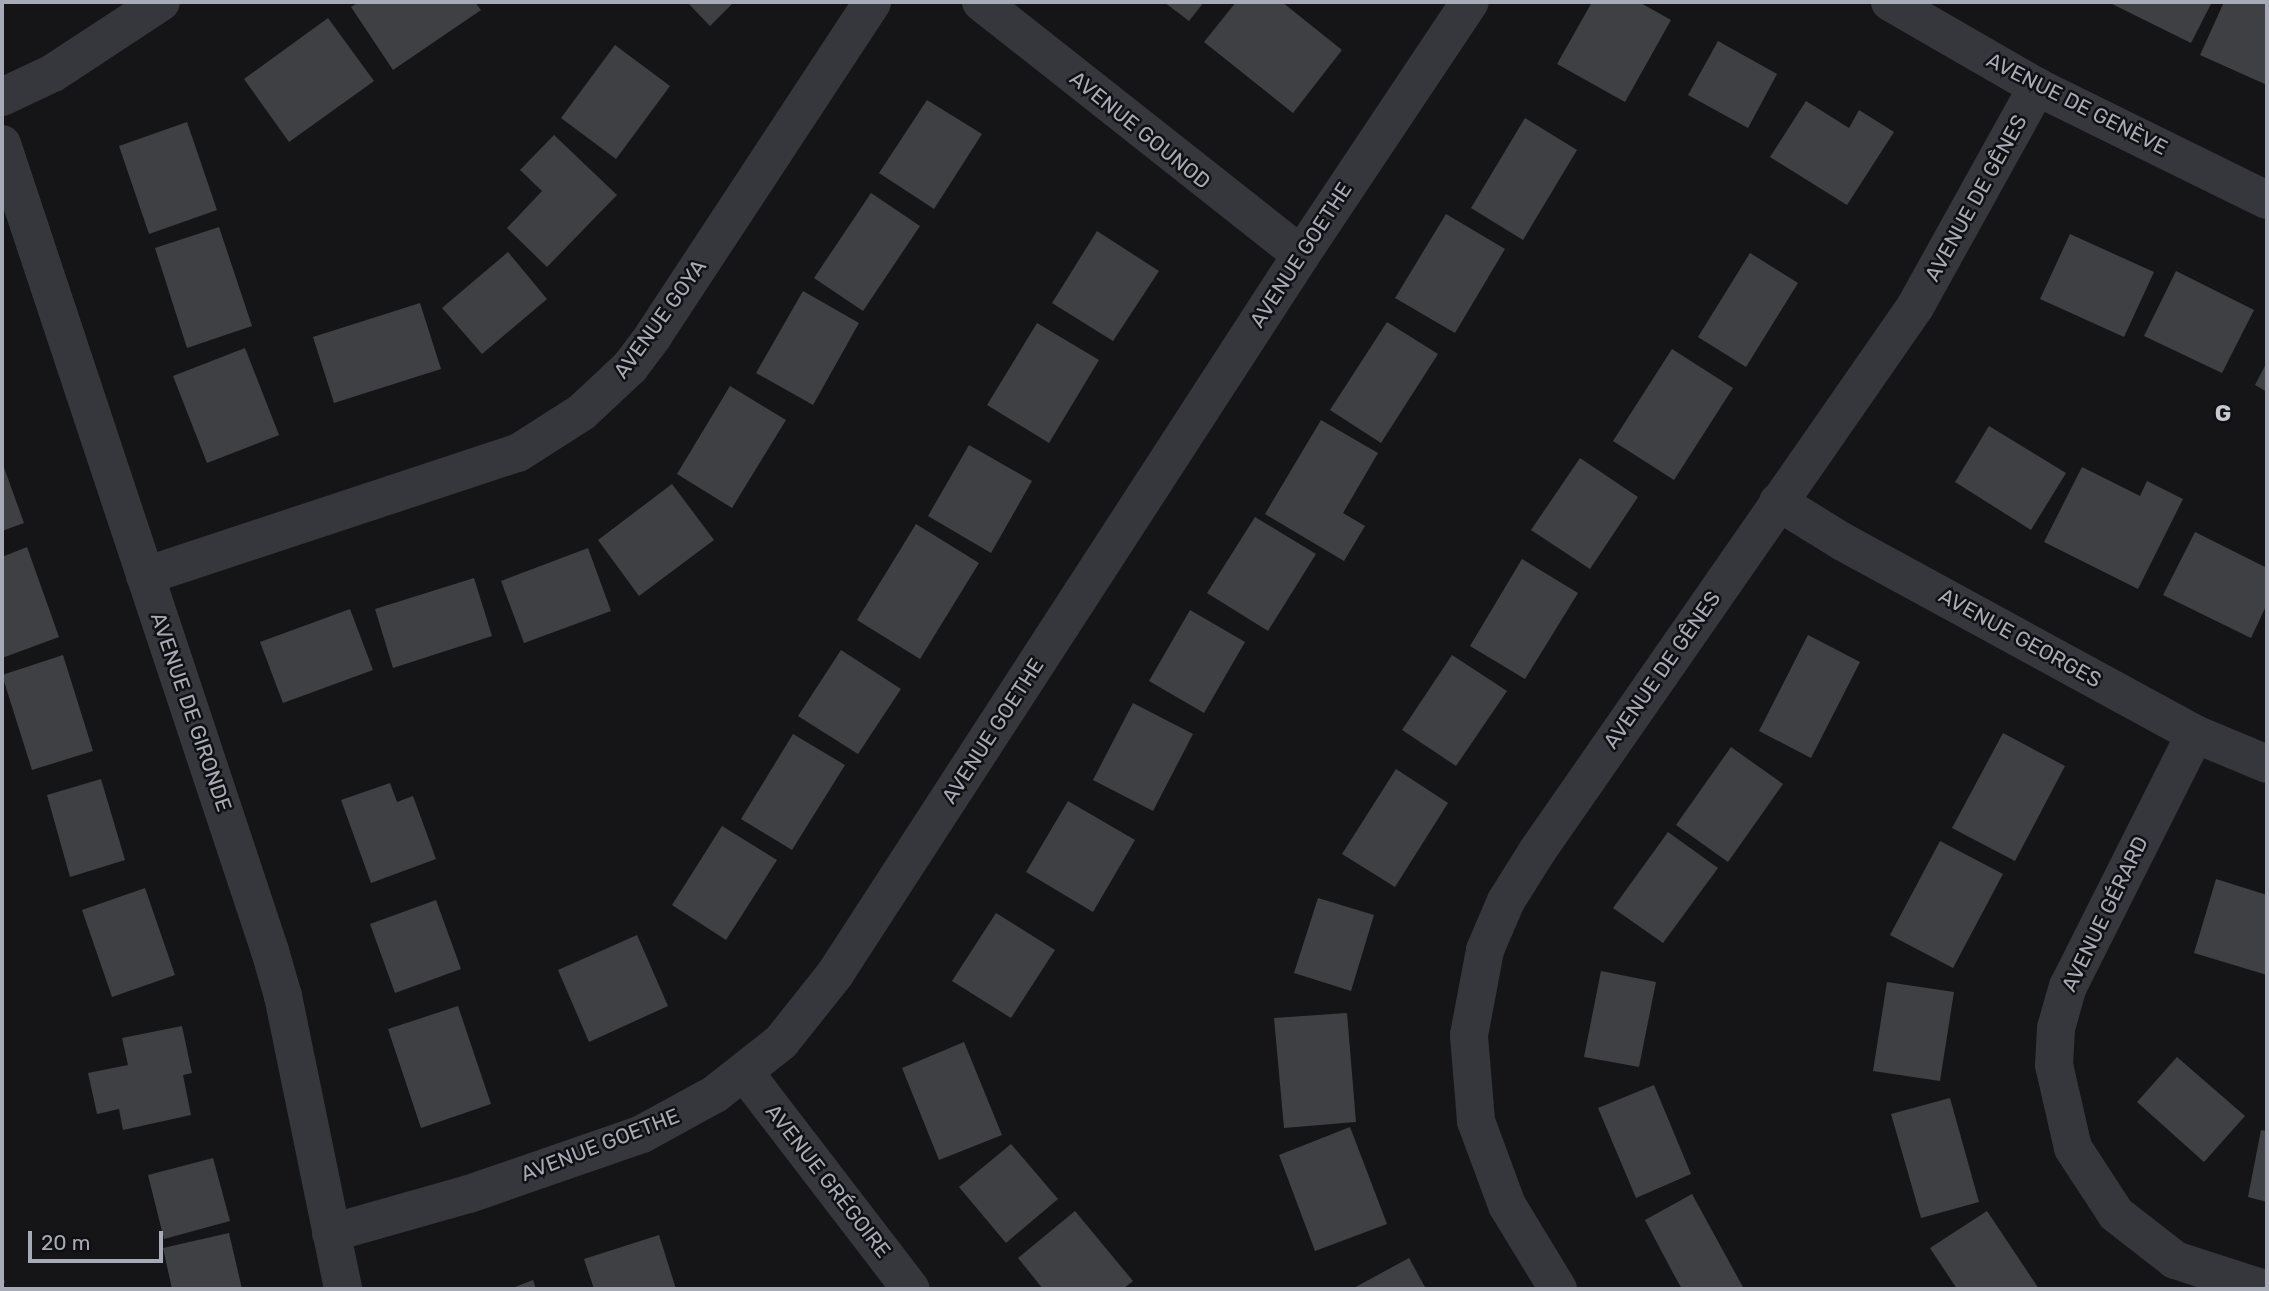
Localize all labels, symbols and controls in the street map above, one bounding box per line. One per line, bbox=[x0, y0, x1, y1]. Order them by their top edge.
street label: AVENUE DE GENÈVE bbox=[1982, 47, 2172, 161]
street label: AVENUE GOUNOD bbox=[1065, 66, 1215, 194]
street label: AVENUE DE GÊNES bbox=[1920, 110, 2032, 286]
street label: AVENUE GOETHE bbox=[1245, 178, 1357, 332]
street label: AVENUE GOYA bbox=[608, 255, 712, 383]
district label: G bbox=[2215, 399, 2231, 427]
street label: AVENUE GEORGES bbox=[1934, 583, 2106, 693]
street label: AVENUE DE GÊNES bbox=[1598, 586, 1726, 754]
street label: AVENUE DE GIRONDE bbox=[145, 609, 237, 815]
street label: AVENUE GOETHE bbox=[937, 654, 1049, 808]
street label: AVENUE GÉRARD bbox=[2056, 832, 2154, 996]
street label: AVENUE GRÉGOIRE bbox=[760, 1099, 896, 1263]
street label: AVENUE GOETHE bbox=[517, 1103, 683, 1187]
scale bar bbox=[32, 1218, 166, 1262]
text: 20 m bbox=[41, 1230, 90, 1255]

